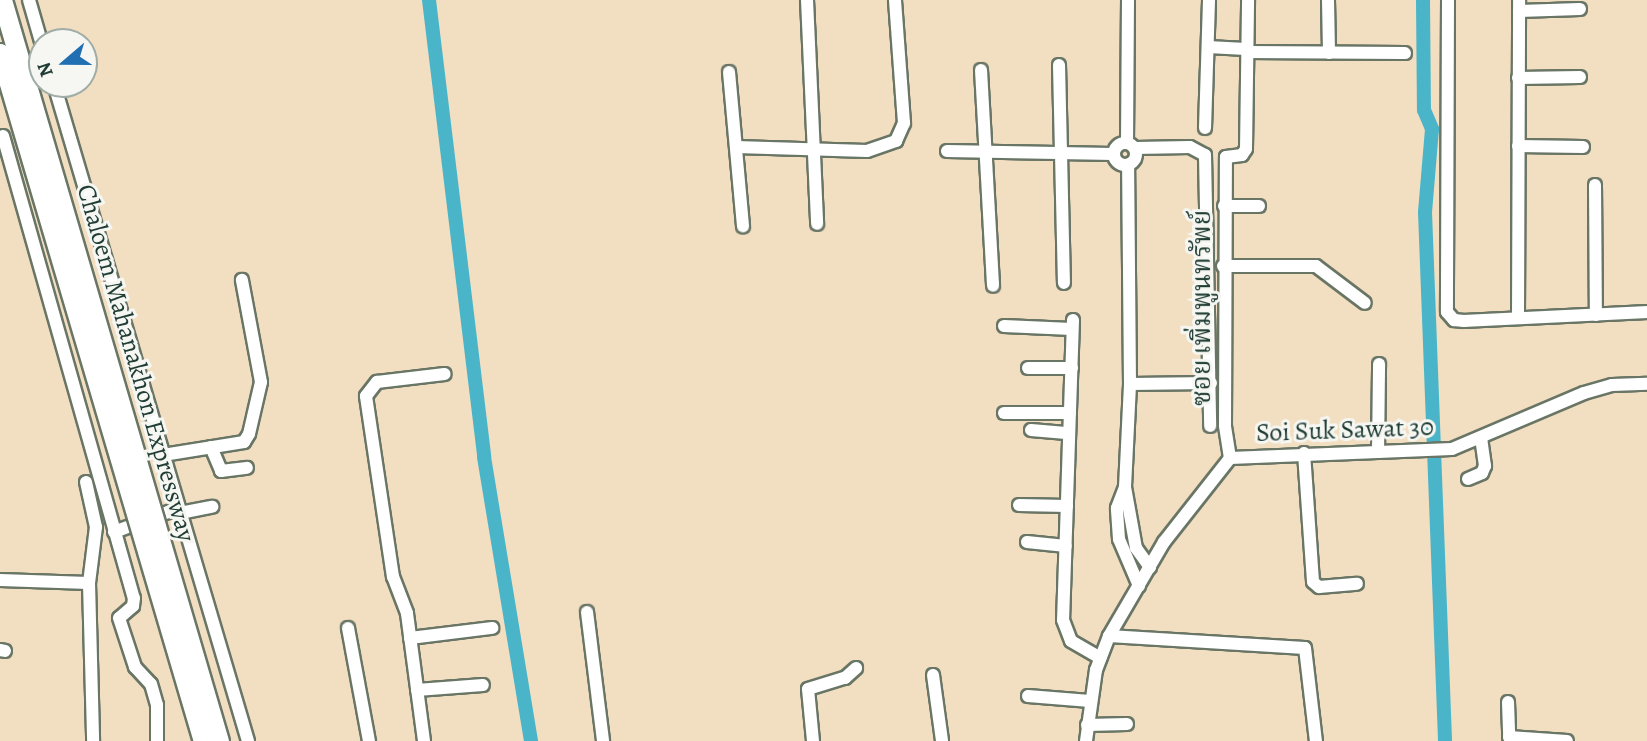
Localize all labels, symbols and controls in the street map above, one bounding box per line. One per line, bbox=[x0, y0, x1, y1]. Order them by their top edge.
north arrow bbox=[28, 28, 98, 98]
text: N bbox=[31, 59, 60, 80]
street label: Chaloem Mahanakhon Expressway bbox=[70, 181, 202, 545]
street label: ซอย เพิ่มพูนทรัพย์ bbox=[1186, 210, 1218, 406]
street label: Soi Suk Sawat 30 bbox=[1256, 411, 1434, 449]

